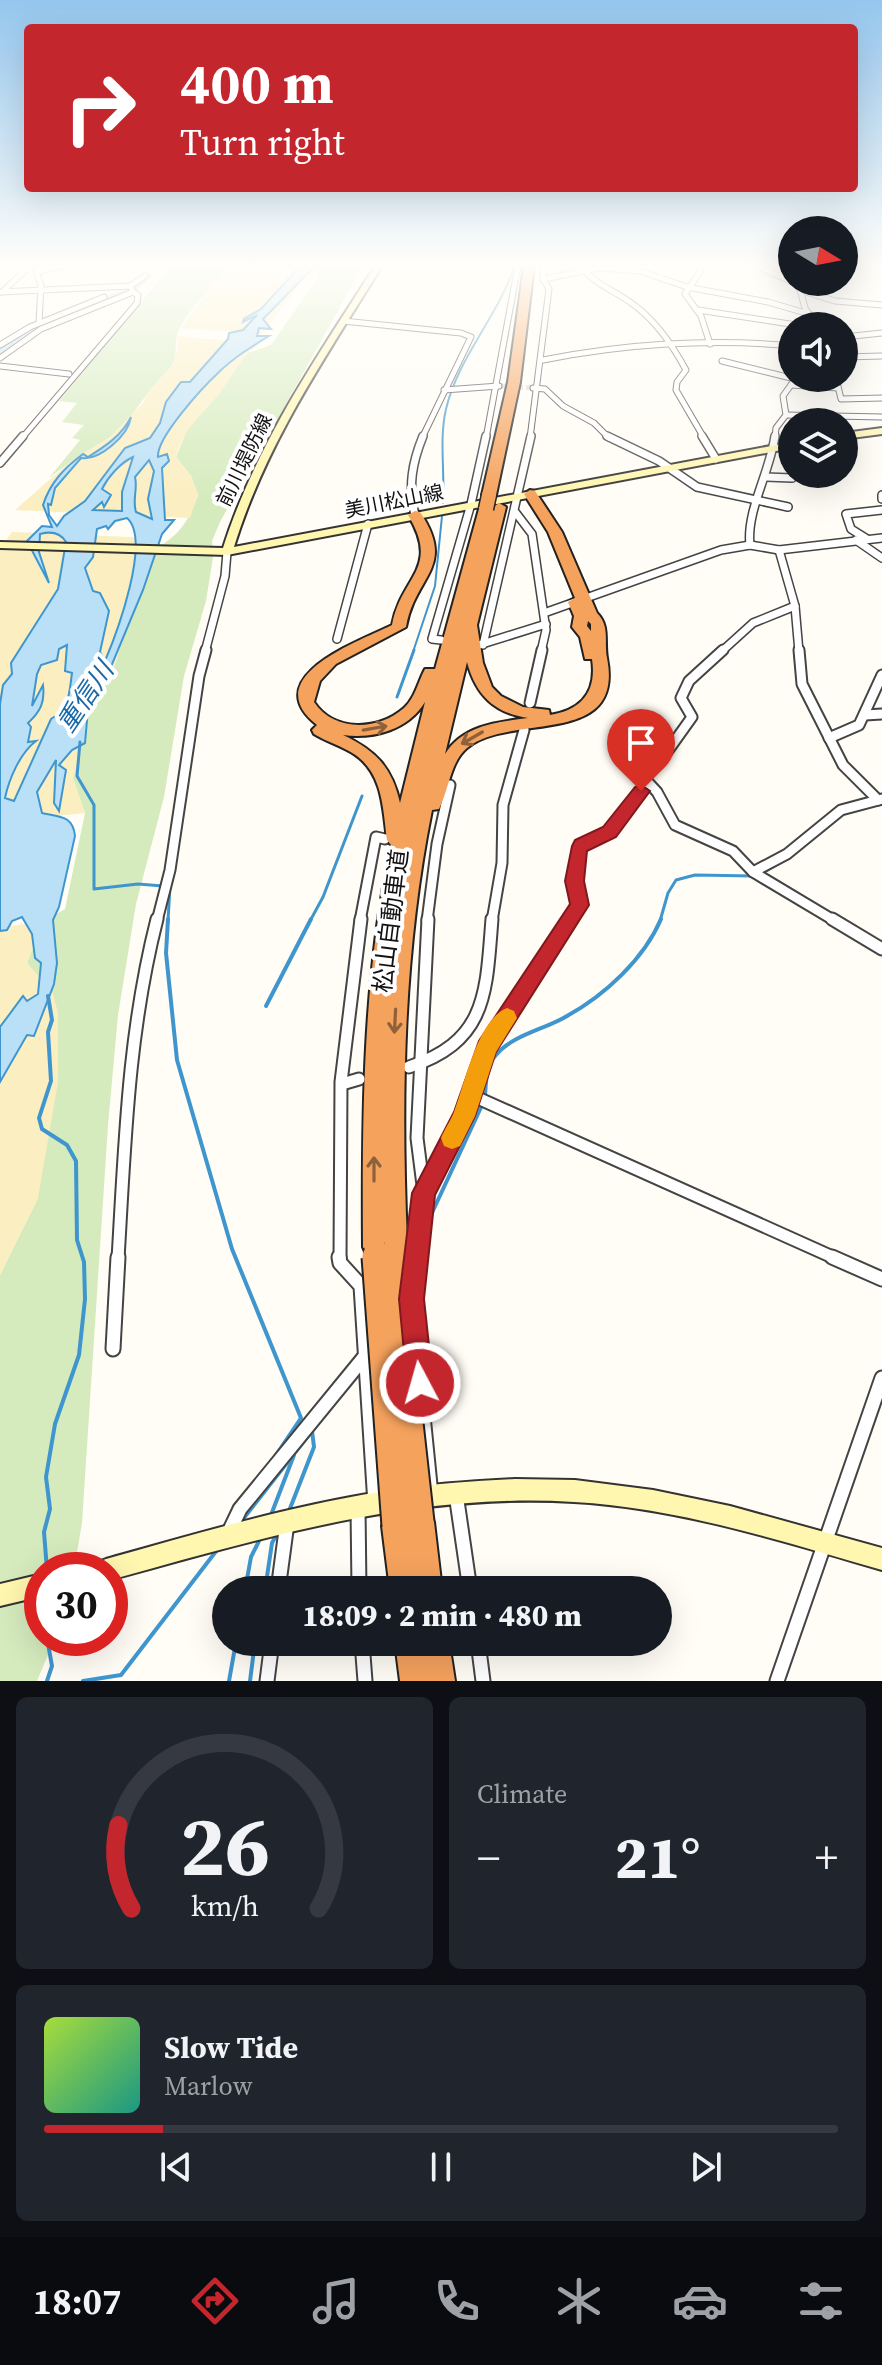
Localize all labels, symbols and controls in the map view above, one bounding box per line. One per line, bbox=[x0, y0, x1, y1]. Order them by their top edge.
text: 400 m bbox=[180, 45, 334, 122]
icon: right bbox=[48, 56, 152, 160]
text: Turn right bbox=[180, 118, 345, 167]
north arrow bbox=[778, 216, 858, 296]
map controls bbox=[778, 216, 858, 488]
button: sound bbox=[778, 312, 858, 392]
button: layers bbox=[778, 408, 858, 488]
street label: 前川堤防線 bbox=[209, 409, 279, 511]
street label: 美川松山線 bbox=[342, 478, 446, 524]
water label: 重信川 bbox=[48, 652, 123, 739]
pin bbox=[607, 709, 675, 791]
one-way arrow bbox=[362, 719, 388, 734]
icon: arrive bbox=[619, 721, 663, 765]
one-way arrow bbox=[461, 730, 484, 746]
street label: 松山自動車道 bbox=[365, 847, 416, 994]
one-way arrow bbox=[388, 1007, 403, 1034]
one-way arrow bbox=[366, 1156, 382, 1183]
position arrow bbox=[378, 1341, 462, 1425]
speed limit sign: 30 bbox=[24, 1552, 128, 1656]
text: 18:09 · 2 min · 480 m bbox=[302, 1595, 582, 1636]
text: Climate bbox=[477, 1776, 567, 1812]
text: 26 bbox=[179, 1789, 270, 1903]
text: 21° bbox=[615, 1816, 700, 1898]
text: − bbox=[477, 1827, 500, 1888]
text: + bbox=[815, 1827, 838, 1888]
text: km/h bbox=[190, 1886, 259, 1926]
text: Slow Tide bbox=[164, 2027, 298, 2068]
text: Marlow bbox=[164, 2068, 253, 2104]
icon: previous bbox=[154, 2145, 198, 2189]
icon: pause bbox=[419, 2145, 463, 2189]
icon: next bbox=[684, 2145, 728, 2189]
icon: directions bbox=[187, 2273, 243, 2329]
icon: music bbox=[308, 2273, 364, 2329]
icon: phone bbox=[429, 2273, 485, 2329]
icon: climate bbox=[551, 2273, 607, 2329]
icon: car bbox=[672, 2273, 728, 2329]
icon: filters bbox=[793, 2273, 849, 2329]
text: 18:07 bbox=[33, 2277, 122, 2326]

